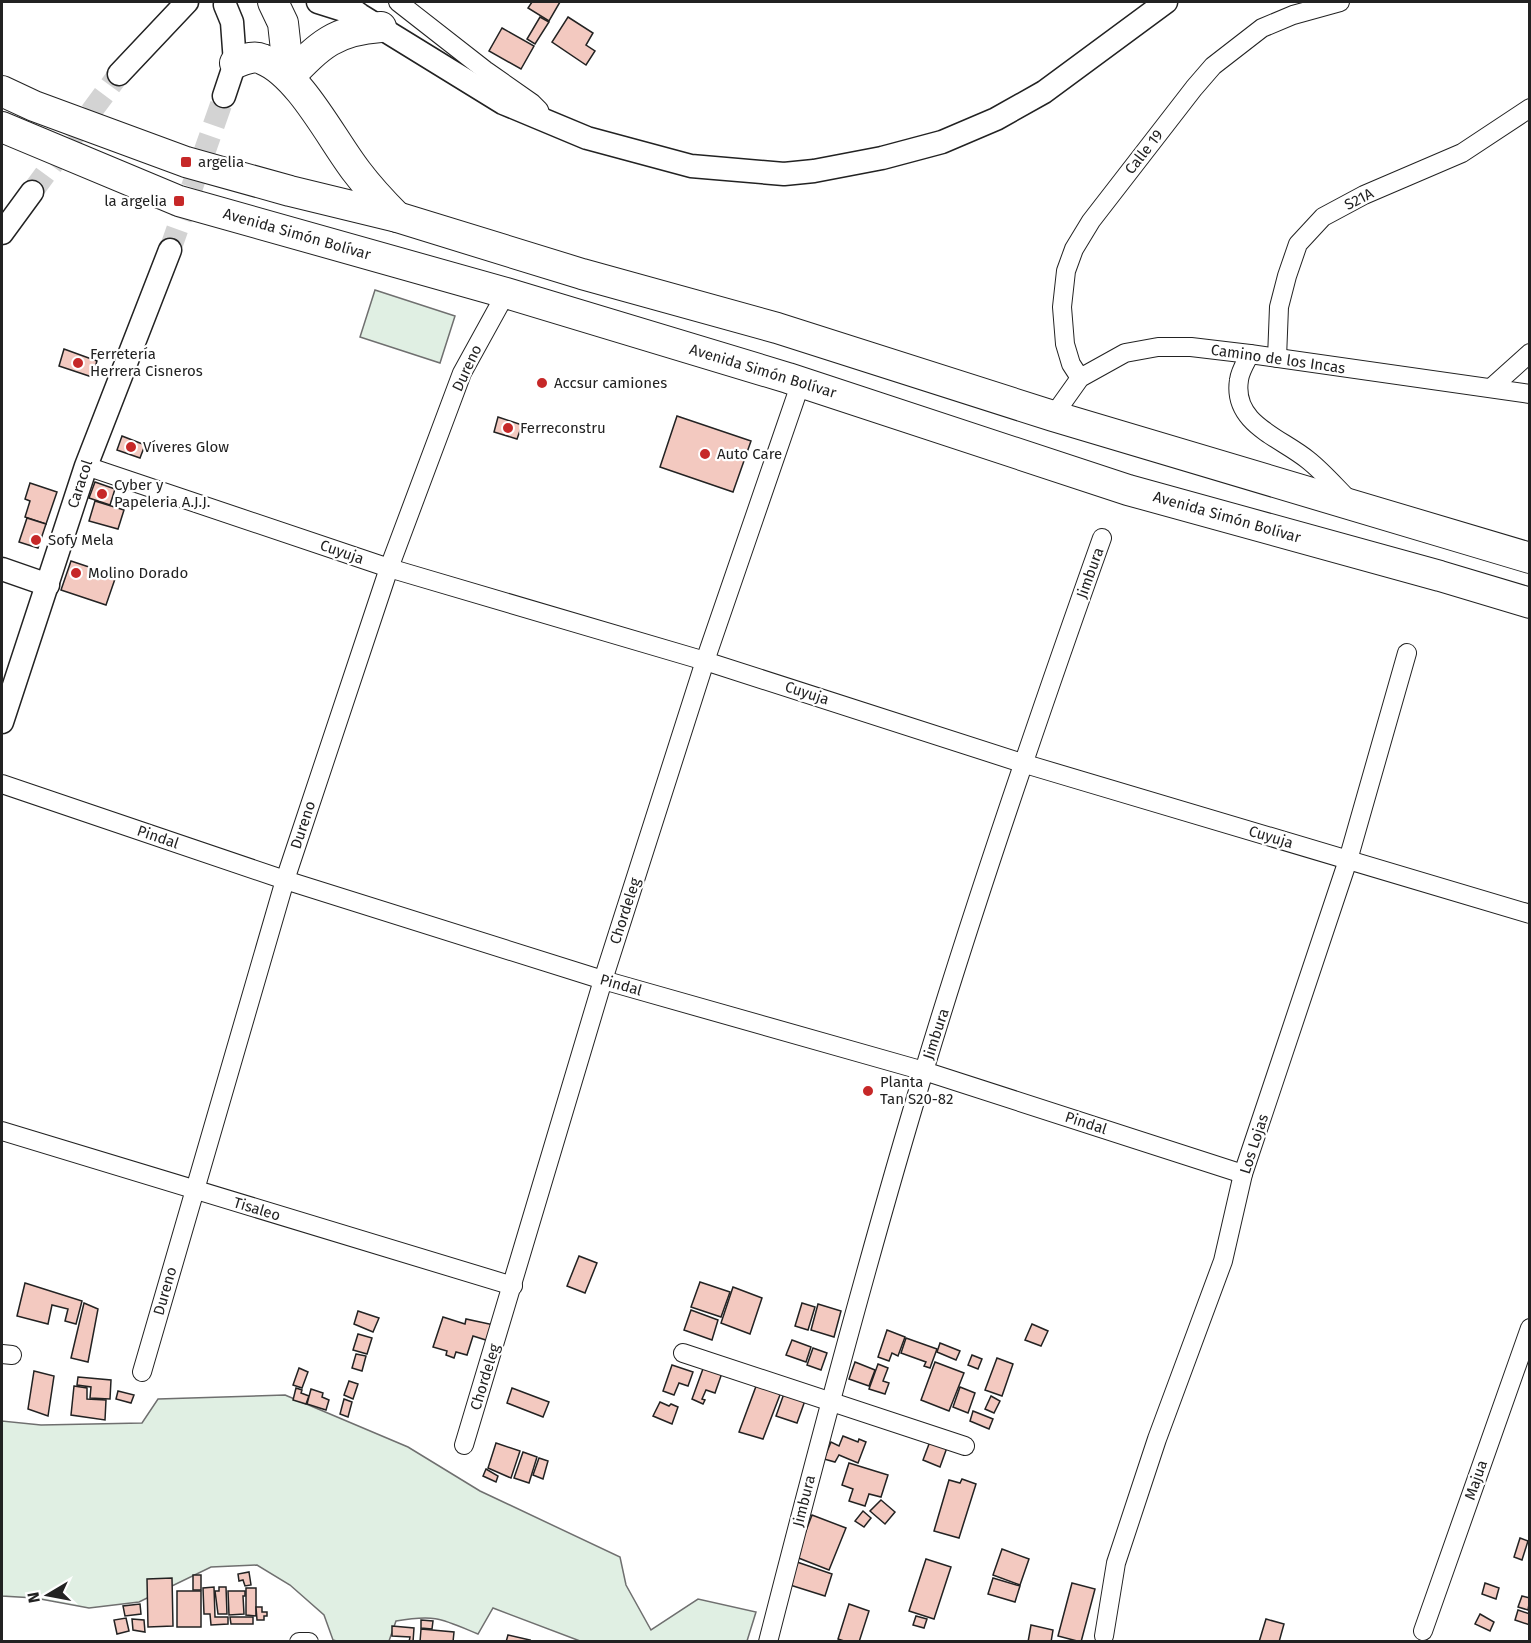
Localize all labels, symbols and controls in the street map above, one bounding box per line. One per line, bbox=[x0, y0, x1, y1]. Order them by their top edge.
street label: Calle 19 bbox=[1121, 126, 1167, 178]
place label: argelia bbox=[198, 153, 244, 171]
marker: argelia bbox=[179, 155, 193, 169]
street label: S21A bbox=[1341, 184, 1377, 214]
place label: la argelia bbox=[104, 192, 167, 210]
marker: la argelia bbox=[172, 194, 186, 208]
street label: Avenida Simón Bolívar bbox=[221, 204, 373, 264]
street label: Avenida Simón Bolívar bbox=[687, 340, 839, 402]
street label: Camino de los Incas bbox=[1210, 341, 1346, 377]
street label: Dureno bbox=[448, 342, 486, 394]
place label: Ferretería Herrera Cisneros bbox=[90, 345, 203, 380]
marker: Ferretería Herrera Cisneros bbox=[71, 356, 85, 370]
place label: Accsur camiones bbox=[554, 374, 667, 392]
marker: Accsur camiones bbox=[535, 376, 549, 390]
place label: Ferreconstru bbox=[520, 419, 606, 437]
marker: Ferreconstru bbox=[501, 421, 515, 435]
place label: Víveres Glow bbox=[143, 438, 229, 456]
marker: Víveres Glow bbox=[124, 440, 138, 454]
place label: Auto Care bbox=[717, 445, 782, 463]
marker: Auto Care bbox=[698, 447, 712, 461]
street label: Caracol bbox=[64, 457, 96, 510]
place label: Cyber y Papeleria A.J.J. bbox=[114, 476, 210, 511]
marker: Cyber y Papeleria A.J.J. bbox=[95, 487, 109, 501]
street label: Avenida Simón Bolívar bbox=[1151, 487, 1303, 547]
place label: Sofy Mela bbox=[48, 531, 114, 549]
marker: Sofy Mela bbox=[29, 533, 43, 547]
street label: Cuyuja bbox=[318, 536, 366, 568]
street label: Jimbura bbox=[1073, 545, 1107, 601]
place label: Molino Dorado bbox=[88, 564, 188, 582]
marker: Molino Dorado bbox=[69, 566, 83, 580]
street label: Cuyuja bbox=[783, 677, 831, 709]
street label: Dureno bbox=[287, 799, 319, 851]
street label: Pindal bbox=[135, 821, 182, 853]
street label: Cuyuja bbox=[1247, 822, 1295, 852]
street label: Chordeleg bbox=[606, 875, 644, 946]
street label: Pindal bbox=[598, 970, 645, 1000]
street label: Jimbura bbox=[919, 1006, 953, 1062]
place label: Planta Tan S20-82 bbox=[880, 1073, 953, 1108]
marker: Planta Tan S20-82 bbox=[861, 1084, 875, 1098]
street label: Pindal bbox=[1063, 1108, 1110, 1138]
street label: Los Lojas bbox=[1236, 1112, 1272, 1176]
street label: Tisaleo bbox=[231, 1193, 283, 1225]
street label: Dureno bbox=[150, 1265, 180, 1317]
street label: Chordeleg bbox=[466, 1341, 504, 1412]
street label: Majua bbox=[1461, 1458, 1491, 1502]
street label: Jimbura bbox=[789, 1473, 819, 1529]
north arrow bbox=[18, 1565, 78, 1625]
text: N bbox=[23, 1591, 44, 1604]

